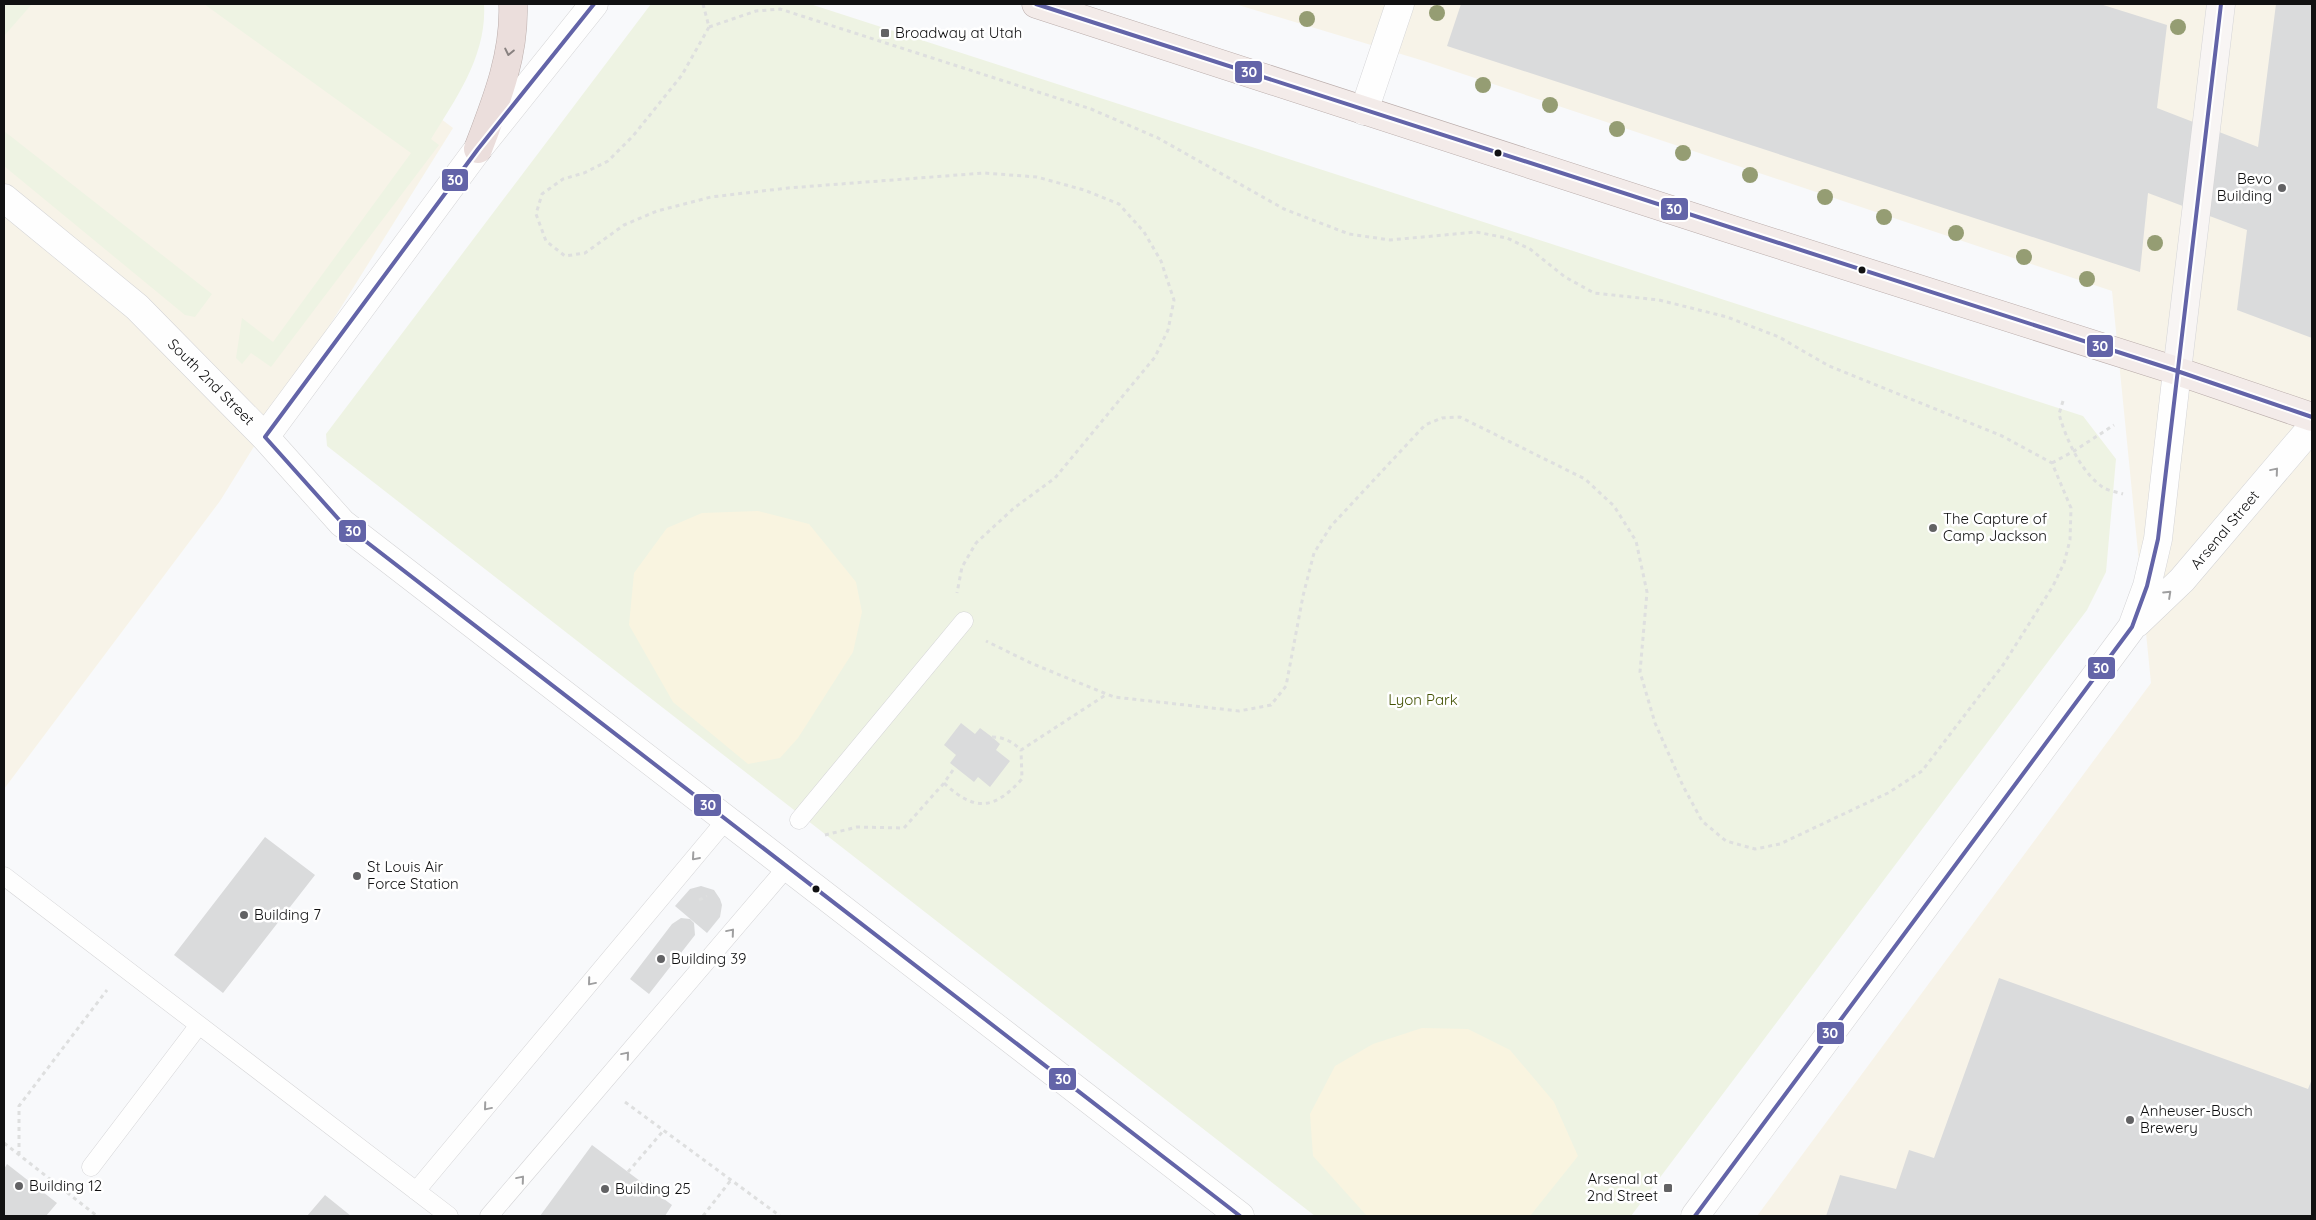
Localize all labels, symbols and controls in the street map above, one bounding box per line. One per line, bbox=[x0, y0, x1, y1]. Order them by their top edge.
place label: Broadway at Utah bbox=[895, 23, 1022, 42]
marker: Broadway at Utah bbox=[879, 27, 891, 39]
one-way arrow bbox=[505, 48, 515, 56]
line badge: 30 bbox=[1234, 60, 1263, 84]
text: 30 bbox=[1241, 63, 1257, 81]
unlabelled marker bbox=[1493, 148, 1503, 158]
line badge: 30 bbox=[441, 168, 469, 192]
place label: Bevo Building bbox=[2217, 169, 2272, 205]
text: 30 bbox=[447, 171, 463, 189]
marker: Bevo Building bbox=[2276, 182, 2288, 194]
line badge: 30 bbox=[1660, 197, 1689, 221]
text: 30 bbox=[1666, 200, 1682, 218]
unlabelled marker bbox=[1857, 265, 1867, 275]
street label: South 2nd Street bbox=[164, 334, 259, 429]
line badge: 30 bbox=[2086, 334, 2114, 358]
text: 30 bbox=[2092, 337, 2108, 355]
one-way arrow bbox=[2269, 468, 2278, 477]
street label: Arsenal Street bbox=[2186, 486, 2263, 573]
place label: The Capture of Camp Jackson bbox=[1943, 509, 2048, 545]
line badge: 30 bbox=[338, 519, 367, 543]
text: 30 bbox=[345, 522, 361, 540]
marker: The Capture of Camp Jackson bbox=[1927, 522, 1939, 534]
one-way arrow bbox=[2162, 591, 2171, 600]
line badge: 30 bbox=[2087, 656, 2116, 680]
text: 30 bbox=[2093, 659, 2109, 677]
park label: Lyon Park bbox=[1388, 690, 1458, 709]
line badge: 30 bbox=[693, 793, 722, 817]
text: 30 bbox=[700, 796, 716, 814]
one-way arrow bbox=[692, 852, 701, 861]
place label: St Louis Air Force Station bbox=[367, 857, 459, 893]
marker: St Louis Air Force Station bbox=[351, 870, 363, 882]
unlabelled marker bbox=[811, 884, 821, 894]
place label: Building 7 bbox=[254, 905, 321, 924]
marker: Building 7 bbox=[238, 909, 250, 921]
one-way arrow bbox=[726, 928, 735, 937]
place label: Building 39 bbox=[671, 949, 746, 968]
marker: Building 39 bbox=[655, 953, 667, 965]
one-way arrow bbox=[587, 976, 596, 985]
line badge: 30 bbox=[1816, 1021, 1845, 1045]
text: 30 bbox=[1822, 1024, 1838, 1042]
one-way arrow bbox=[620, 1052, 629, 1061]
line badge: 30 bbox=[1048, 1067, 1077, 1091]
text: 30 bbox=[1055, 1070, 1071, 1088]
one-way arrow bbox=[483, 1101, 492, 1110]
place label: Anheuser-Busch Brewery bbox=[2140, 1101, 2253, 1137]
marker: Anheuser-Busch Brewery bbox=[2124, 1114, 2136, 1126]
place label: Arsenal at 2nd Street bbox=[1587, 1169, 1658, 1205]
place label: Building 12 bbox=[29, 1176, 102, 1195]
one-way arrow bbox=[515, 1176, 523, 1185]
place label: Building 25 bbox=[615, 1179, 691, 1198]
marker: Building 12 bbox=[13, 1180, 25, 1192]
marker: Arsenal at 2nd Street bbox=[1662, 1182, 1674, 1194]
marker: Building 25 bbox=[599, 1183, 611, 1195]

